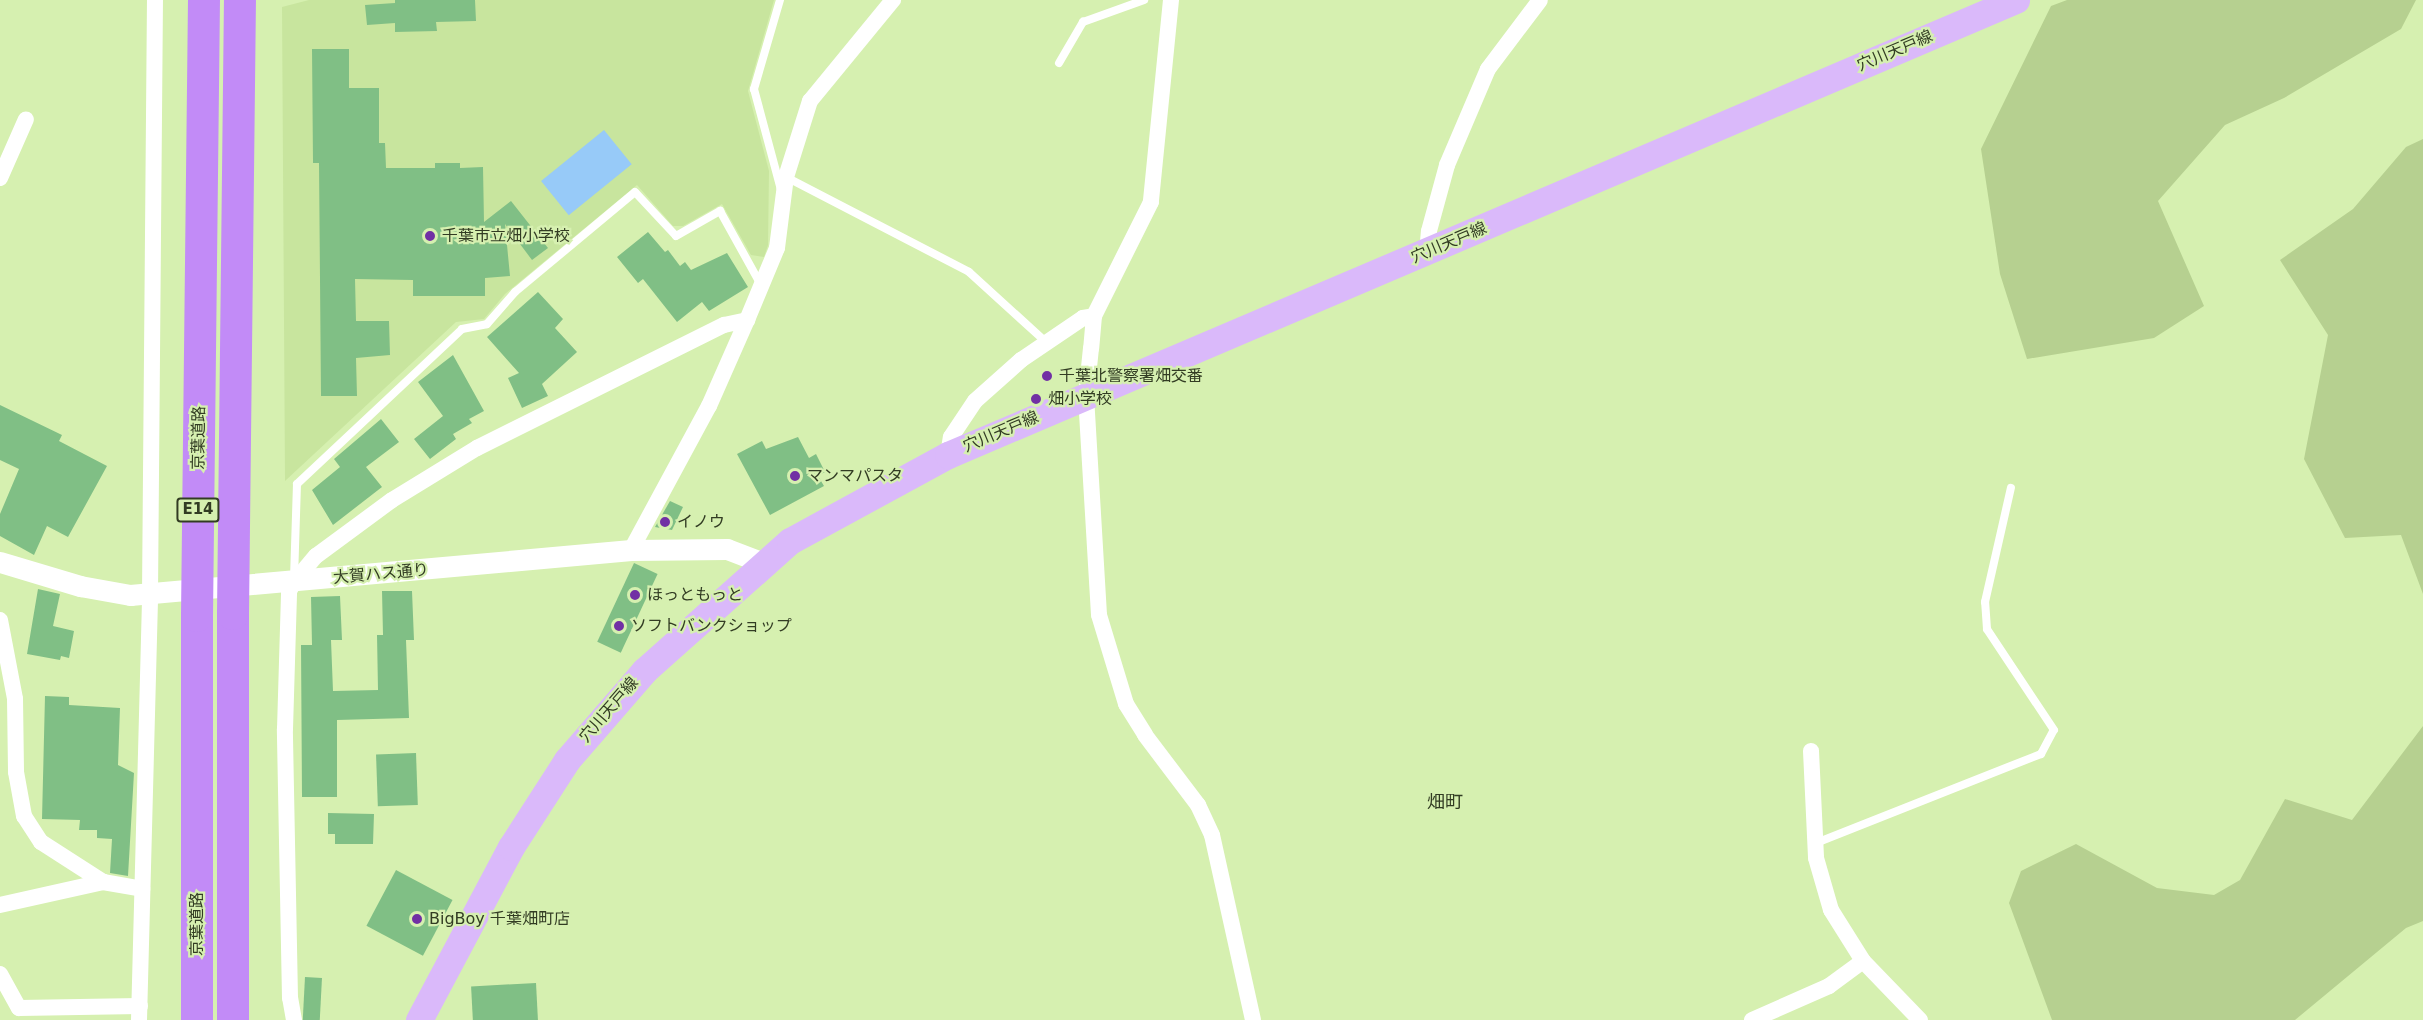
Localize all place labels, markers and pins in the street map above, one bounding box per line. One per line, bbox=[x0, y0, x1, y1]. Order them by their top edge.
place label: 千葉市立畑小学校 bbox=[442, 226, 570, 246]
marker: 千葉市立畑小学校 bbox=[423, 229, 437, 243]
place label: 千葉北警察署畑交番 bbox=[1059, 366, 1203, 386]
marker: 千葉北警察署畑交番 bbox=[1040, 369, 1054, 383]
place label: 畑小学校 bbox=[1048, 389, 1112, 409]
marker: 畑小学校 bbox=[1029, 392, 1043, 406]
place label: マンマパスタ bbox=[807, 466, 903, 486]
marker: マンマパスタ bbox=[788, 469, 802, 483]
place label: イノウ bbox=[677, 512, 725, 532]
marker: イノウ bbox=[658, 515, 672, 529]
place label: ほっともっと bbox=[647, 585, 743, 605]
marker: ほっともっと bbox=[628, 588, 642, 602]
place label: ソフトバンクショップ bbox=[631, 616, 791, 636]
marker: ソフトバンクショップ bbox=[612, 619, 626, 633]
place label: BigBoy 千葉畑町店 bbox=[429, 909, 570, 929]
marker: BigBoy 千葉畑町店 bbox=[410, 912, 424, 926]

